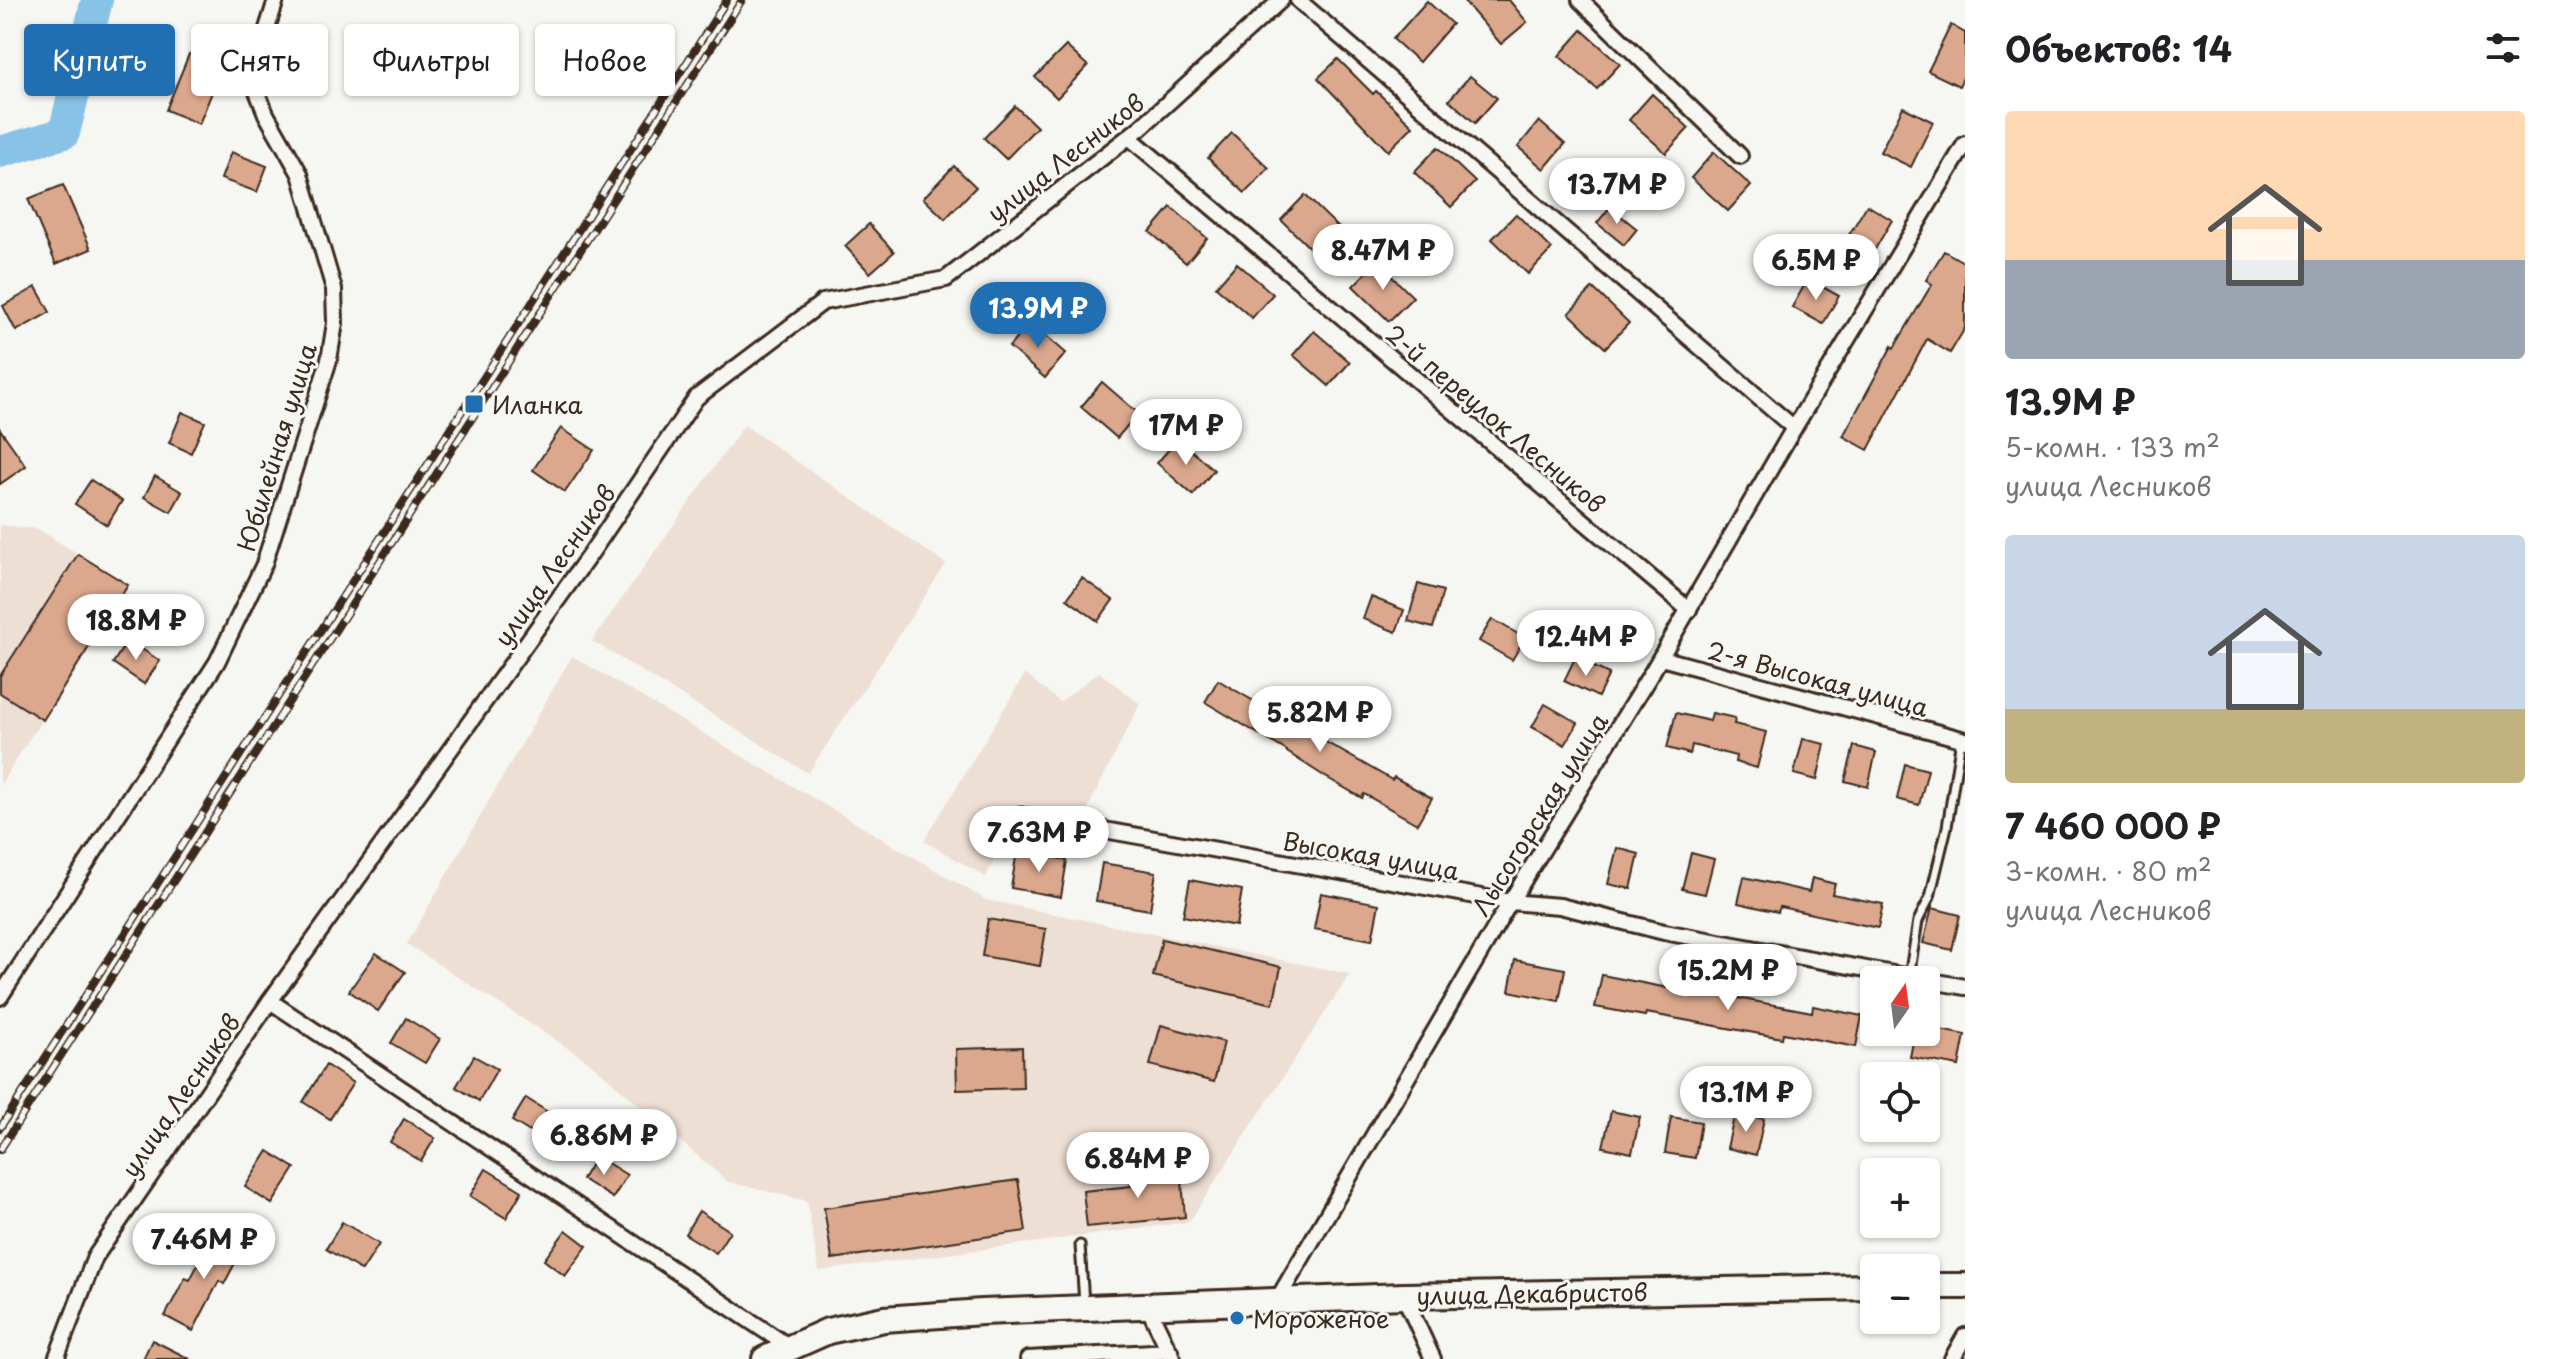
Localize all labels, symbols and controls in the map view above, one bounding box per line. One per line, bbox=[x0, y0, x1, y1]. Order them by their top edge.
text: Объектов: 14 bbox=[2005, 22, 2232, 74]
chip: Купить bbox=[24, 24, 175, 96]
chip: Снять bbox=[191, 24, 328, 96]
chip: Фильтры bbox=[344, 24, 519, 96]
chip: Новое bbox=[535, 24, 675, 96]
icon: filters bbox=[2481, 26, 2525, 70]
street label: улица Лесников bbox=[979, 84, 1151, 230]
pin: 13.7M ₽ bbox=[1543, 158, 1691, 226]
icon: home bbox=[2193, 163, 2337, 307]
text: 13.7M ₽ bbox=[1567, 164, 1667, 203]
pin: 8.47M ₽ bbox=[1309, 224, 1457, 292]
text: 8.47M ₽ bbox=[1331, 230, 1435, 269]
pin: 6.5M ₽ bbox=[1751, 234, 1881, 302]
text: 6.5M ₽ bbox=[1771, 240, 1861, 279]
pin: 13.9M ₽ bbox=[964, 282, 1112, 350]
text: 13.9M ₽ bbox=[988, 288, 1088, 327]
street label: 2-й переулок Лесников bbox=[1378, 315, 1614, 521]
street label: Юбилейная улица bbox=[227, 339, 325, 555]
text: 13.9M ₽ bbox=[2005, 375, 2135, 427]
place label: Иланка bbox=[492, 386, 583, 422]
marker: Иланка bbox=[463, 393, 485, 415]
pin: 17M ₽ bbox=[1130, 399, 1242, 467]
text: 17M ₽ bbox=[1148, 405, 1224, 444]
text: 5-комн. · 133 m² bbox=[2005, 427, 2220, 466]
text: улица Лесников bbox=[2005, 466, 2212, 505]
street label: улица Лесников bbox=[485, 477, 623, 653]
icon: home bbox=[2193, 587, 2337, 731]
pin: 18.8M ₽ bbox=[62, 594, 210, 662]
text: 18.8M ₽ bbox=[85, 600, 187, 639]
pin: 12.4M ₽ bbox=[1512, 610, 1660, 678]
text: 12.4M ₽ bbox=[1535, 616, 1637, 655]
street label: 2-я Высокая улица bbox=[1704, 631, 1932, 725]
pin: 5.82M ₽ bbox=[1246, 686, 1394, 754]
text: 5.82M ₽ bbox=[1267, 692, 1373, 731]
street label: Лысогорская улица bbox=[1462, 706, 1616, 922]
text: 7 460 000 ₽ bbox=[2005, 799, 2221, 851]
pin: 7.63M ₽ bbox=[965, 806, 1113, 874]
text: 7.63M ₽ bbox=[987, 812, 1091, 851]
street label: Высокая улица bbox=[1280, 822, 1462, 888]
text: 3-комн. · 80 m² bbox=[2005, 851, 2212, 890]
text: улица Лесников bbox=[2005, 890, 2212, 929]
pin: 15.2M ₽ bbox=[1654, 944, 1802, 1012]
text: 15.2M ₽ bbox=[1677, 950, 1779, 989]
north arrow bbox=[1860, 966, 1940, 1046]
map controls bbox=[1860, 966, 1940, 1334]
street label: улица Лесников bbox=[112, 1006, 248, 1184]
button: locate bbox=[1860, 1062, 1940, 1142]
pin: 13.1M ₽ bbox=[1672, 1066, 1820, 1134]
text: 13.1M ₽ bbox=[1698, 1072, 1794, 1111]
pin: 6.86M ₽ bbox=[530, 1109, 678, 1177]
text: 6.86M ₽ bbox=[550, 1115, 658, 1154]
pin: 6.84M ₽ bbox=[1064, 1132, 1212, 1200]
text: 6.84M ₽ bbox=[1084, 1138, 1192, 1177]
button: + bbox=[1860, 1158, 1940, 1238]
pin: 7.46M ₽ bbox=[130, 1213, 278, 1281]
text: 7.46M ₽ bbox=[150, 1219, 258, 1258]
button: − bbox=[1860, 1254, 1940, 1334]
street label: улица Декабристов bbox=[1416, 1273, 1648, 1313]
place label: Мороженое bbox=[1253, 1300, 1389, 1336]
marker: Мороженое bbox=[1228, 1309, 1246, 1327]

